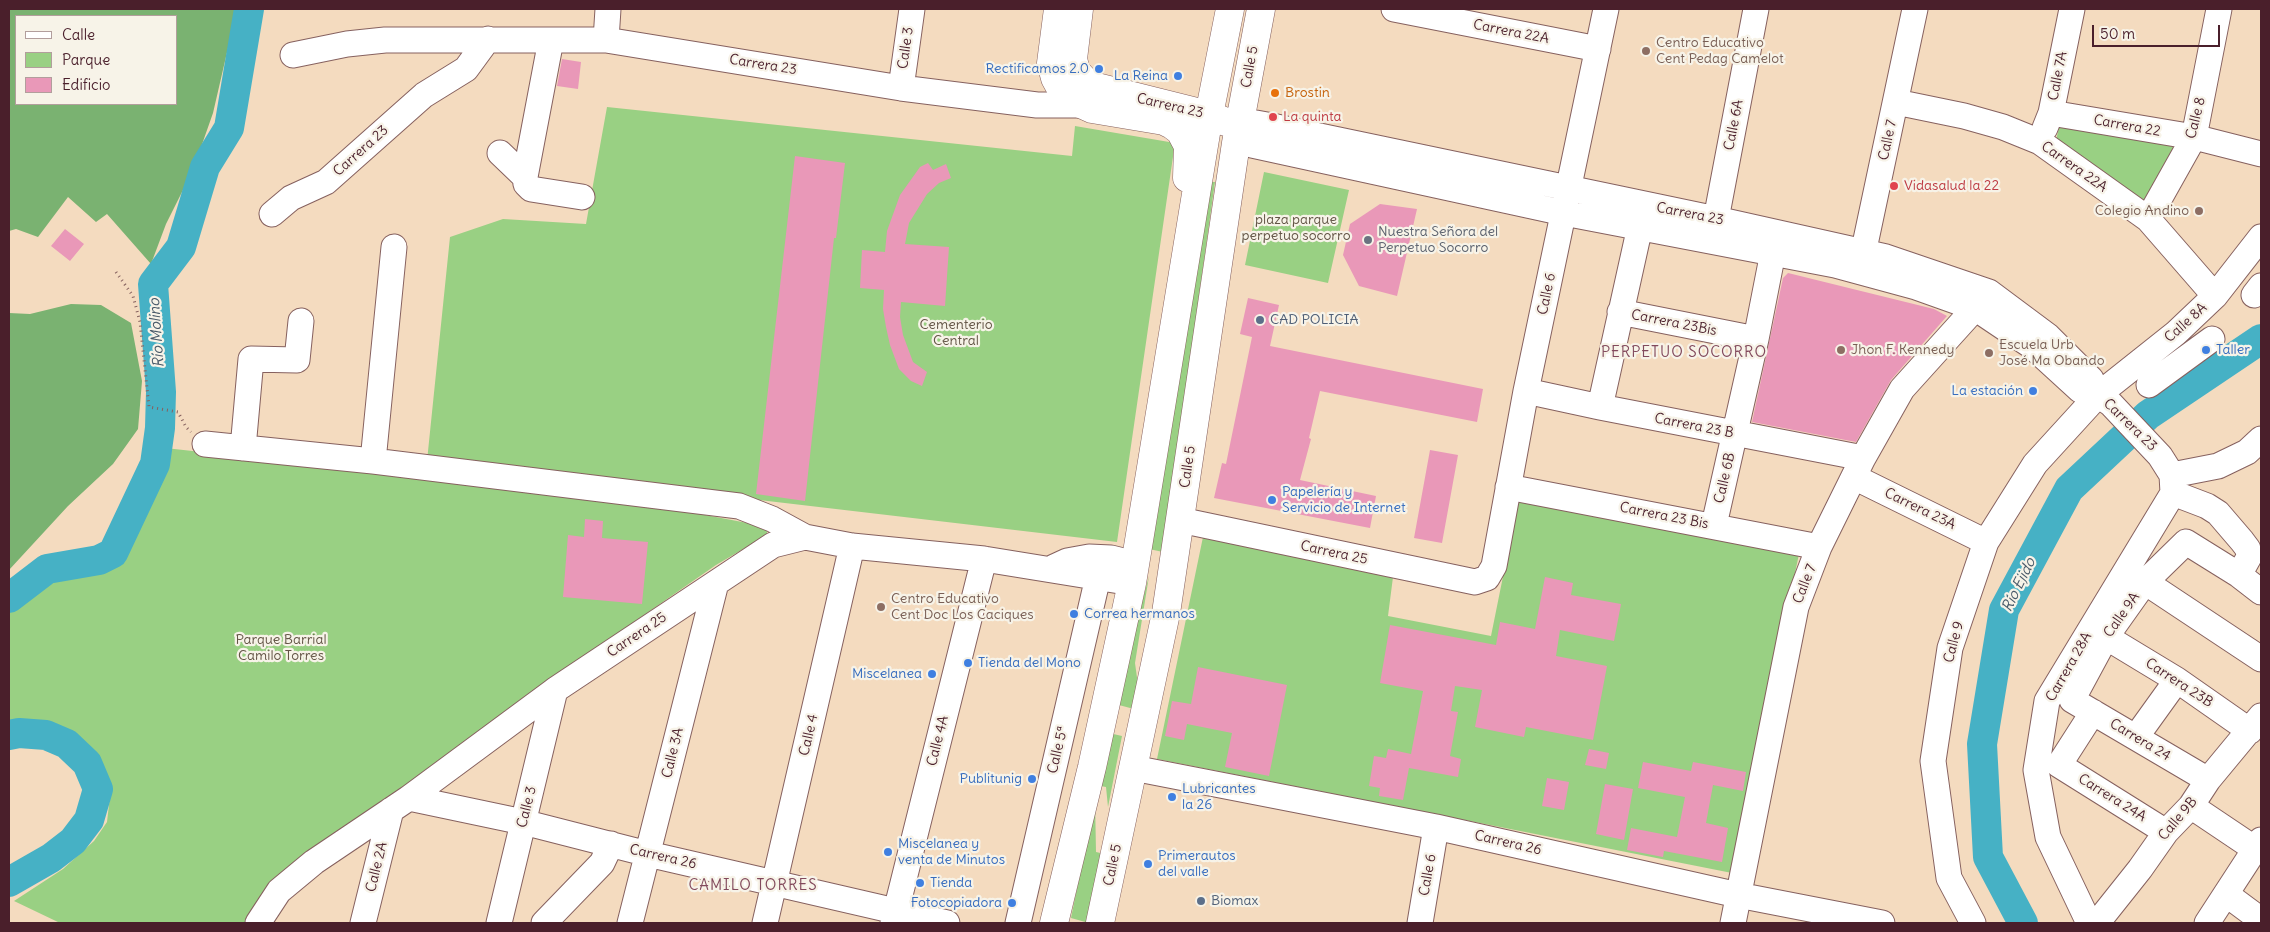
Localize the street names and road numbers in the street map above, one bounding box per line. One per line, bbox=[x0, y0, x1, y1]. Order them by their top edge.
street label: Carrera 22A bbox=[1472, 16, 1550, 48]
street label: Calle 3 bbox=[895, 26, 917, 70]
street label: Calle 5 bbox=[1238, 45, 1262, 89]
street label: Calle 7A bbox=[2045, 50, 2071, 102]
street label: Carrera 23 bbox=[728, 51, 798, 79]
street label: Carrera 23 bbox=[1135, 90, 1205, 122]
street label: Calle 8 bbox=[2183, 95, 2209, 141]
street label: Calle 6A bbox=[1721, 98, 1747, 152]
street label: Carrera 22 bbox=[2092, 112, 2162, 140]
street label: Calle 7 bbox=[1876, 118, 1900, 162]
street label: Carrera 23 bbox=[330, 122, 392, 180]
street label: Carrera 22A bbox=[2038, 138, 2110, 196]
street label: Carrera 23 bbox=[1655, 199, 1725, 229]
street label: Calle 6 bbox=[1534, 272, 1560, 316]
street label: Calle 8A bbox=[2161, 300, 2211, 346]
street label: Carrera 23Bis bbox=[1630, 306, 1718, 340]
street label: Carrera 23 bbox=[2100, 395, 2160, 455]
street label: Carrera 23 B bbox=[1653, 410, 1735, 442]
street label: Calle 5 bbox=[1177, 445, 1199, 489]
street label: Calle 6B bbox=[1711, 451, 1739, 505]
street label: Carrera 23A bbox=[1882, 485, 1958, 533]
street label: Carrera 23 Bis bbox=[1618, 499, 1710, 533]
street label: Carrera 25 bbox=[1299, 538, 1369, 568]
street label: Calle 7 bbox=[1790, 562, 1820, 606]
street label: Calle 9A bbox=[2100, 589, 2144, 641]
street label: Carrera 25 bbox=[604, 609, 670, 661]
street label: Calle 9 bbox=[1940, 619, 1968, 665]
street label: Carrera 28A bbox=[2042, 629, 2096, 705]
street label: Carrera 23B bbox=[2142, 655, 2216, 711]
street label: Calle 4 bbox=[796, 712, 822, 758]
street label: Calle 4A bbox=[924, 714, 952, 768]
street label: Carrera 24 bbox=[2107, 715, 2173, 765]
street label: Calle 5ª bbox=[1044, 725, 1072, 775]
street label: Calle 3A bbox=[659, 726, 687, 780]
street label: Carrera 24A bbox=[2075, 770, 2149, 826]
street label: Calle 3 bbox=[514, 784, 540, 830]
street label: Calle 9B bbox=[2155, 794, 2201, 844]
street label: Carrera 26 bbox=[1473, 827, 1543, 859]
street label: Calle 2A bbox=[363, 840, 391, 894]
street label: Carrera 26 bbox=[628, 841, 698, 873]
street label: Calle 5 bbox=[1100, 843, 1126, 887]
street label: Calle 6 bbox=[1416, 853, 1440, 897]

